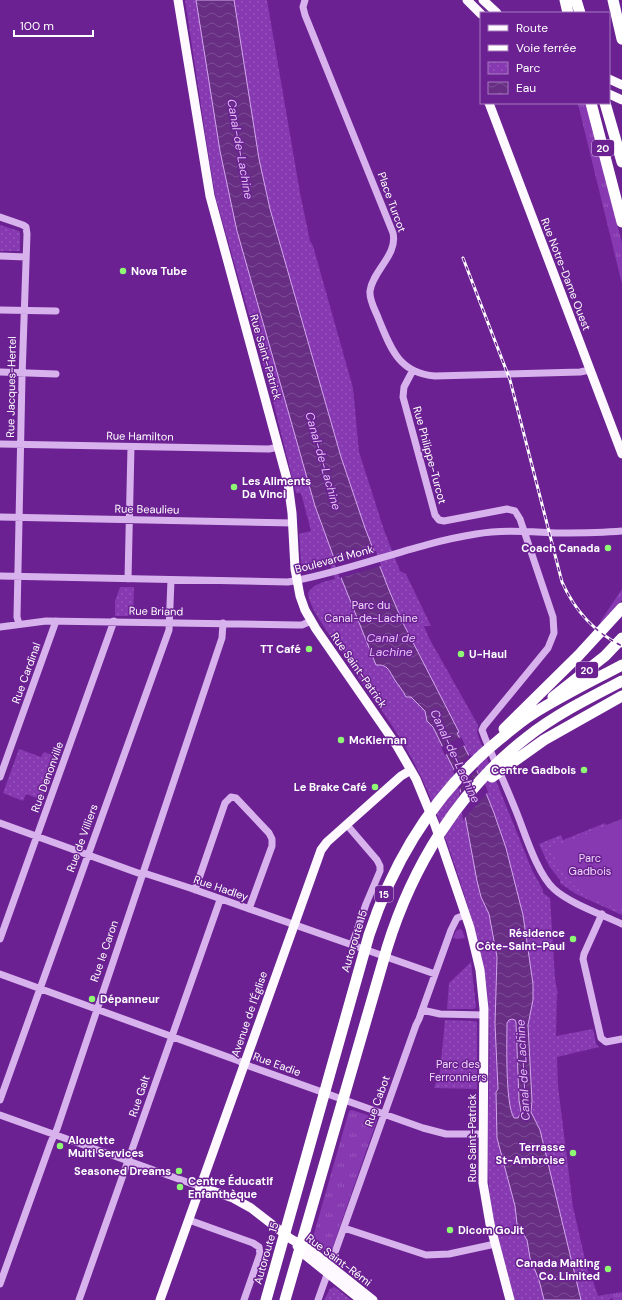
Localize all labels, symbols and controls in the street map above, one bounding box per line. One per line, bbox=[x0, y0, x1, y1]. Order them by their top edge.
scale bar bbox=[14, 12, 93, 38]
legend bbox=[480, 12, 610, 104]
text: 100 m bbox=[20, 18, 54, 34]
text: Route bbox=[516, 20, 548, 36]
text: Voie ferrée bbox=[516, 40, 576, 56]
text: Parc bbox=[516, 60, 540, 76]
text: Eau bbox=[516, 80, 536, 96]
water label: Canal-de-Lachine bbox=[223, 98, 257, 201]
road number: 20 bbox=[592, 140, 614, 156]
street label: Place Turcot bbox=[375, 170, 409, 234]
street label: Rue Notre-Dame Ouest bbox=[538, 216, 594, 332]
place label: Nova Tube bbox=[131, 264, 187, 278]
marker: Nova Tube bbox=[118, 266, 128, 276]
street label: Rue Saint-Patrick bbox=[247, 313, 285, 402]
street label: Rue Jacques-Hertel bbox=[3, 336, 19, 438]
street label: Rue Philippe-Turcot bbox=[410, 405, 450, 505]
water label: Canal-de-Lachine bbox=[301, 410, 345, 512]
street label: Rue Hamilton bbox=[106, 428, 174, 444]
place label: Les Aliments Da Vinci bbox=[242, 474, 311, 501]
marker: Les Aliments Da Vinci bbox=[229, 482, 239, 492]
street label: Rue Beaulieu bbox=[114, 501, 180, 517]
place label: Coach Canada bbox=[521, 541, 600, 555]
street label: Boulevard Monk bbox=[293, 542, 375, 576]
marker: Coach Canada bbox=[603, 543, 613, 553]
park label: Parc du Canal-de-Lachine bbox=[324, 598, 418, 625]
street label: Rue Briand bbox=[129, 604, 183, 618]
street label: Rue Saint-Patrick bbox=[328, 630, 390, 711]
water label: Canal de Lachine bbox=[366, 630, 416, 660]
street label: Rue Cardinal bbox=[8, 641, 44, 705]
place label: TT Café bbox=[260, 642, 301, 656]
marker: TT Café bbox=[304, 644, 314, 654]
place label: U-Haul bbox=[469, 647, 507, 661]
marker: U-Haul bbox=[456, 649, 466, 659]
road number: 20 bbox=[576, 662, 598, 678]
water label: Canal-de-Lachine bbox=[426, 707, 484, 806]
place label: McKiernan bbox=[349, 733, 407, 747]
marker: McKiernan bbox=[336, 735, 346, 745]
street label: Rue Denonville bbox=[28, 740, 66, 814]
place label: Centre Gadbois bbox=[491, 763, 576, 777]
marker: Centre Gadbois bbox=[579, 765, 589, 775]
place label: Le Brake Café bbox=[294, 780, 367, 794]
marker: Le Brake Café bbox=[370, 782, 380, 792]
street label: Rue de Villiers bbox=[63, 802, 101, 874]
park label: Parc Gadbois bbox=[569, 851, 611, 878]
street label: Rue Hadley bbox=[192, 872, 250, 904]
road number: 15 bbox=[375, 886, 393, 902]
street label: Autoroute 15 bbox=[338, 908, 370, 974]
street label: Rue le Caron bbox=[87, 918, 121, 984]
place label: Résidence Côte-Saint-Paul bbox=[476, 926, 565, 953]
marker: Résidence Côte-Saint-Paul bbox=[568, 934, 578, 944]
street label: Avenue de l'Église bbox=[228, 969, 270, 1059]
place label: Dépanneur bbox=[100, 992, 160, 1006]
marker: Dépanneur bbox=[87, 994, 97, 1004]
water label: Canal-de-Lachine bbox=[512, 1019, 534, 1121]
street label: Rue Eadie bbox=[251, 1049, 303, 1079]
park label: Parc des Ferronniers bbox=[429, 1057, 487, 1084]
street label: Rue Galt bbox=[125, 1073, 153, 1119]
street label: Rue Cabot bbox=[361, 1074, 393, 1128]
street label: Rue Saint-Patrick bbox=[465, 1093, 479, 1182]
place label: Alouette Multi Services bbox=[68, 1133, 144, 1160]
place label: Terrasse St-Ambroise bbox=[496, 1140, 565, 1167]
marker: Alouette Multi Services bbox=[55, 1141, 65, 1151]
marker: Terrasse St-Ambroise bbox=[568, 1148, 578, 1158]
place label: Seasoned Dreams bbox=[74, 1164, 171, 1178]
marker: Seasoned Dreams bbox=[174, 1166, 184, 1176]
place label: Centre Éducatif Enfanthèque bbox=[188, 1174, 273, 1201]
marker: Centre Éducatif Enfanthèque bbox=[175, 1182, 185, 1192]
street label: Autoroute 15 bbox=[250, 1220, 282, 1286]
place label: Dicom GoJit bbox=[458, 1223, 524, 1237]
marker: Dicom GoJit bbox=[445, 1225, 455, 1235]
street label: Rue Saint-Rémi bbox=[303, 1231, 375, 1289]
place label: Canada Malting Co. Limited bbox=[516, 1256, 600, 1283]
marker: Canada Malting Co. Limited bbox=[603, 1264, 613, 1274]

